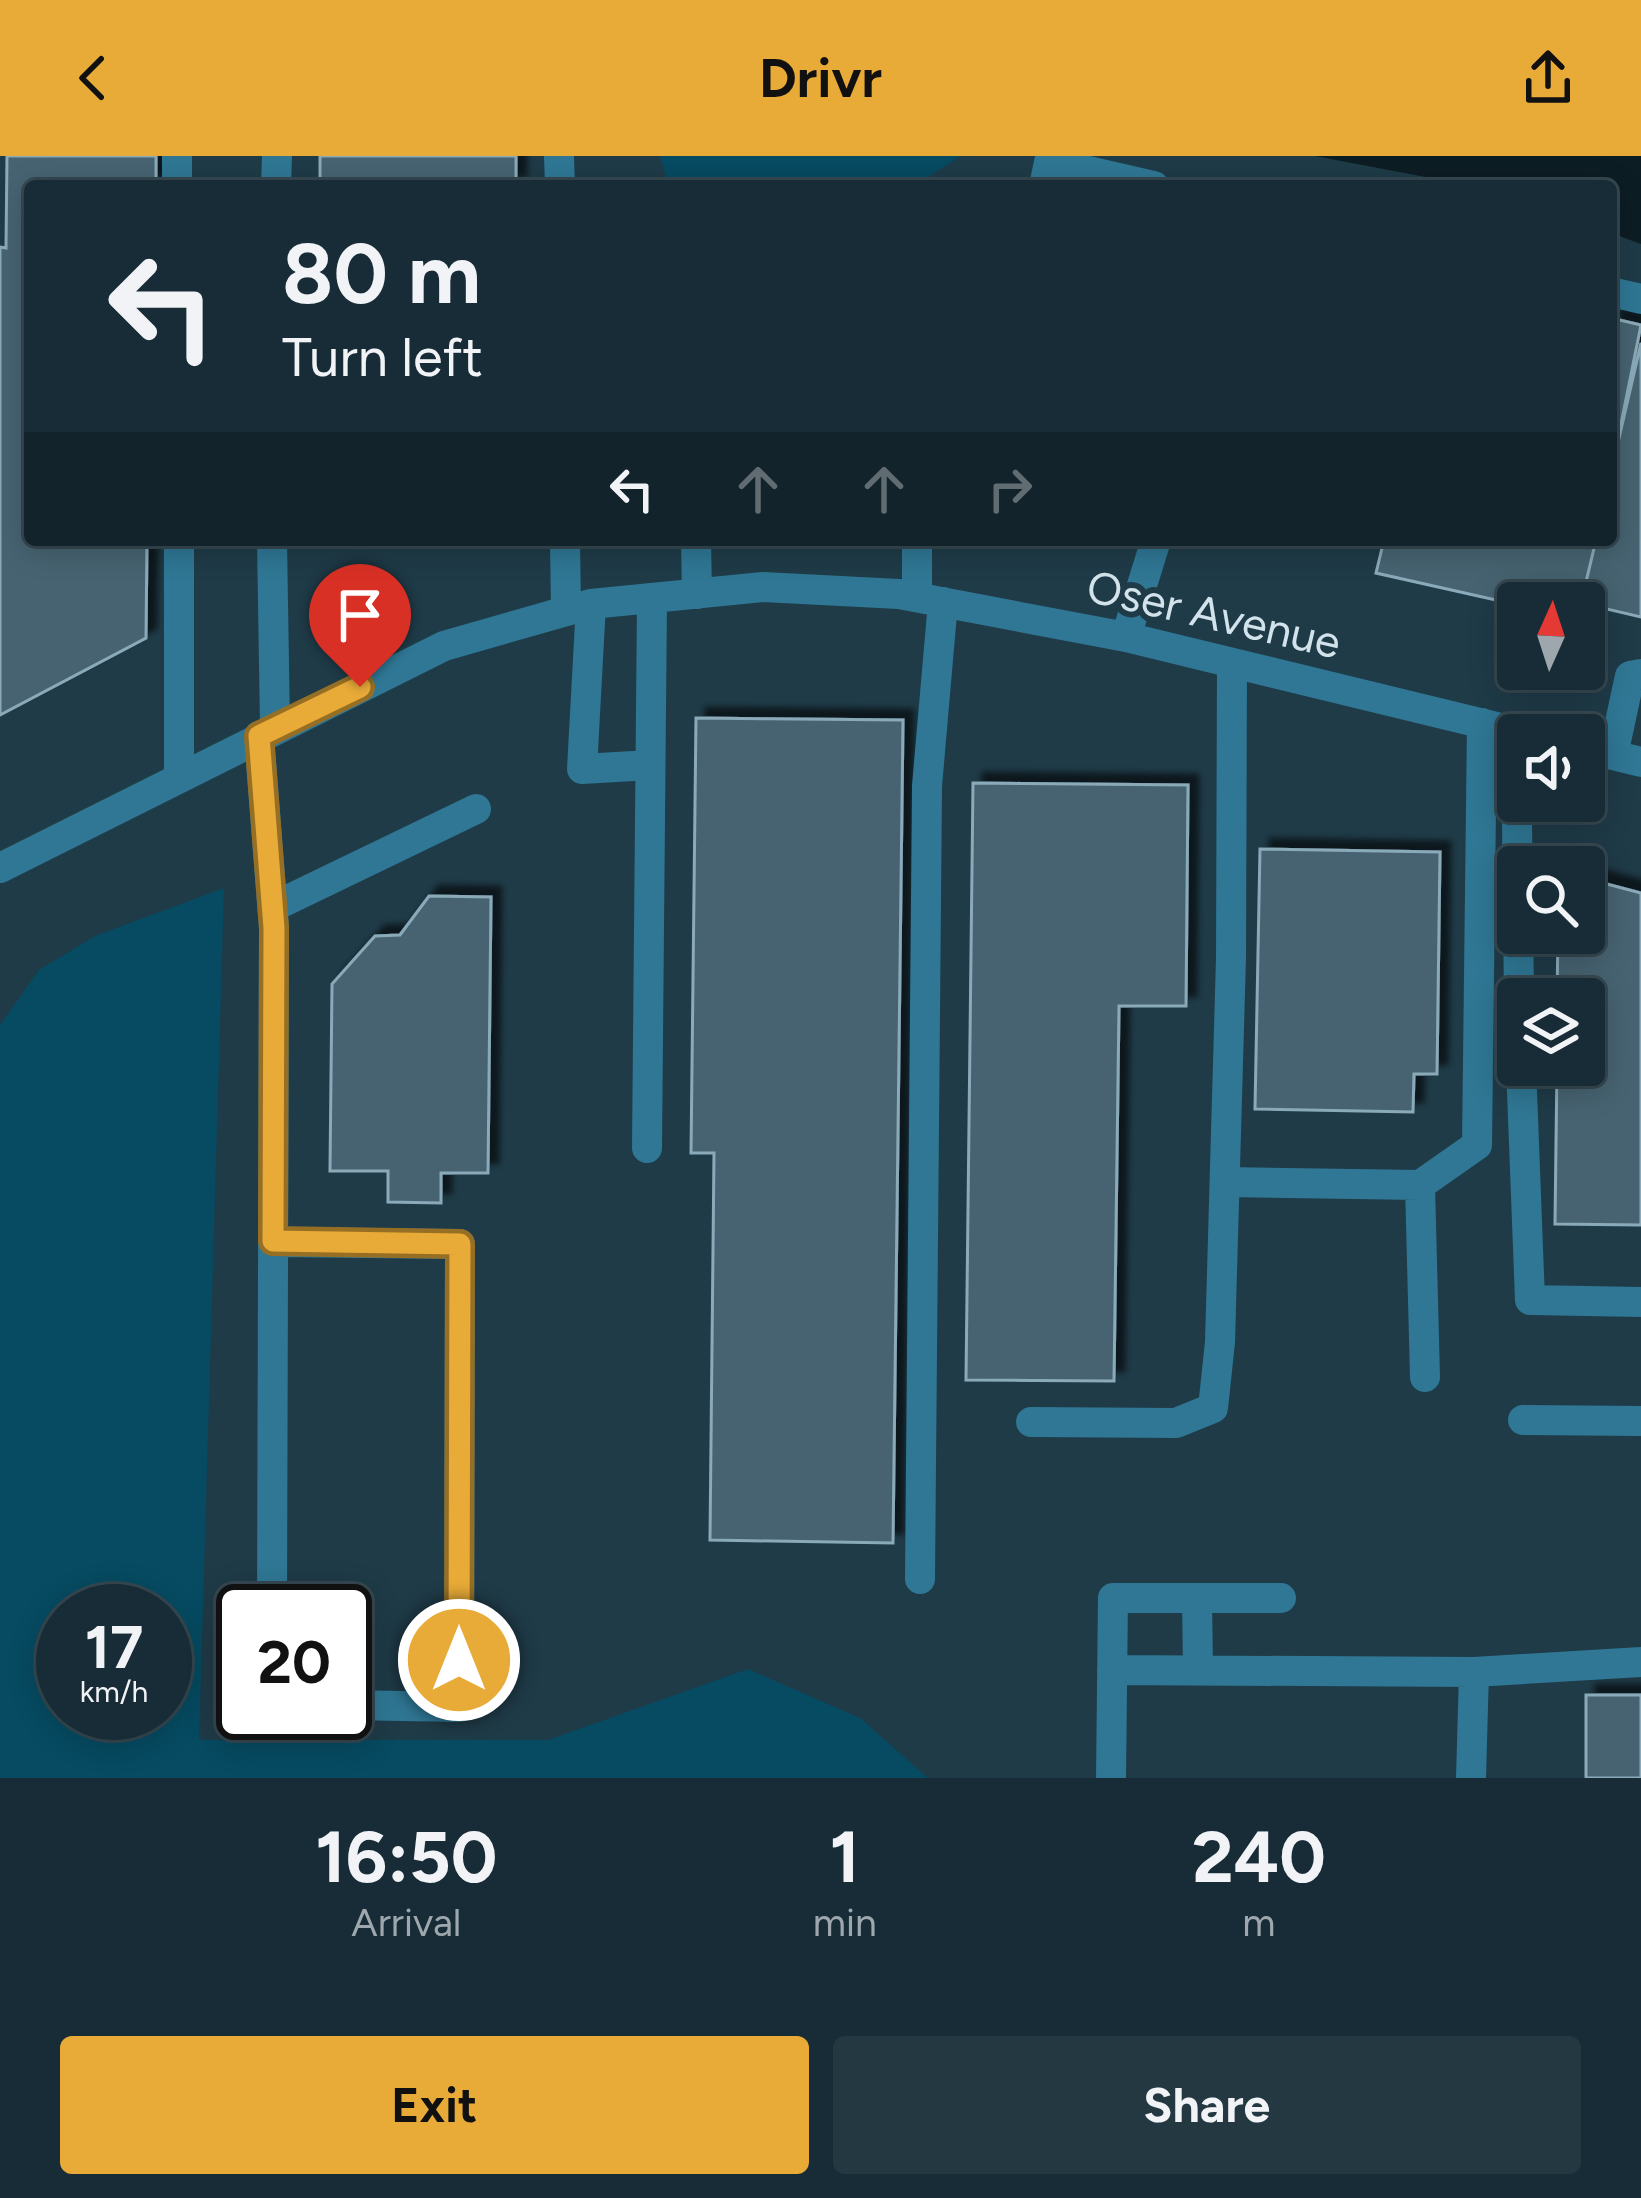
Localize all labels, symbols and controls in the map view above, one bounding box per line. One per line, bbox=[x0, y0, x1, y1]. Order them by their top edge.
icon: back bbox=[60, 45, 126, 111]
icon: share bbox=[1515, 45, 1581, 111]
text: Drivr bbox=[759, 46, 882, 111]
text: 80 m bbox=[282, 223, 481, 324]
icon: left bbox=[84, 228, 240, 384]
text: Turn left bbox=[282, 325, 483, 390]
icon: left bbox=[599, 456, 665, 522]
icon: ahead bbox=[725, 456, 791, 522]
icon: ahead bbox=[851, 456, 917, 522]
icon: right bbox=[977, 456, 1043, 522]
street label: Oser Avenue bbox=[1082, 559, 1346, 669]
pin bbox=[309, 564, 411, 687]
icon: arrive bbox=[327, 582, 393, 648]
north arrow bbox=[1497, 582, 1605, 690]
map controls bbox=[1497, 582, 1605, 1086]
button: sound bbox=[1497, 714, 1605, 822]
button: search bbox=[1497, 846, 1605, 954]
button: layers bbox=[1497, 978, 1605, 1086]
speed limit sign: 20 bbox=[216, 1584, 372, 1740]
position arrow bbox=[396, 1597, 522, 1723]
text: 17 bbox=[85, 1611, 143, 1683]
text: km/h bbox=[80, 1673, 148, 1710]
text: 16:50 bbox=[315, 1814, 498, 1900]
text: 1 bbox=[829, 1814, 860, 1900]
text: 240 bbox=[1192, 1814, 1326, 1900]
text: Arrival bbox=[351, 1899, 461, 1946]
text: min bbox=[813, 1899, 877, 1946]
text: m bbox=[1242, 1899, 1275, 1946]
button: Exit bbox=[60, 2036, 809, 2174]
button: Share bbox=[833, 2036, 1581, 2174]

